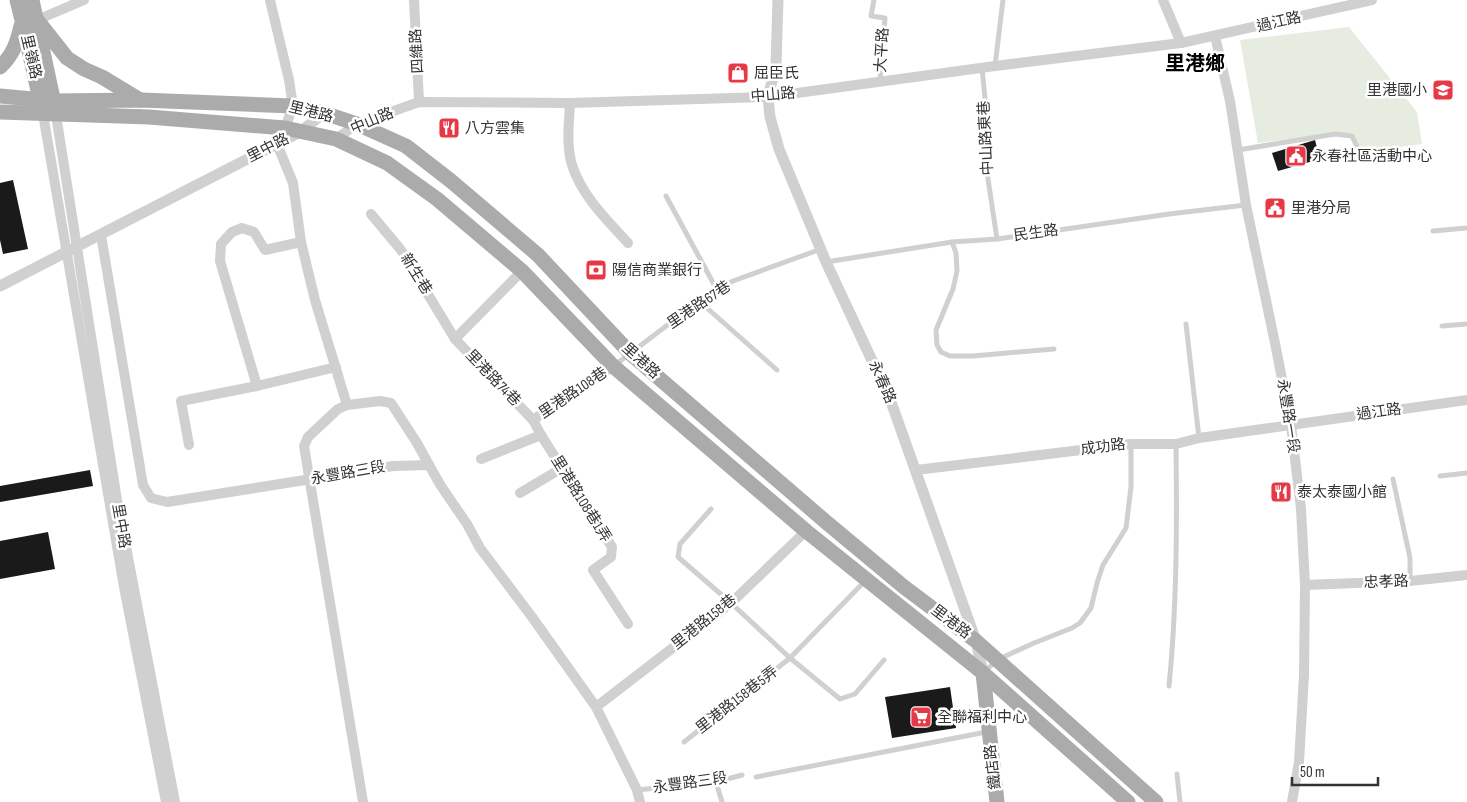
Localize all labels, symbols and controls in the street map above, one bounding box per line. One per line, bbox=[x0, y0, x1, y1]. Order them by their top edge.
street label: 過江路 bbox=[1255, 8, 1303, 36]
street label: 大平路 bbox=[871, 27, 893, 73]
street label: 四維路 bbox=[406, 28, 428, 74]
street label: 里嶺路 bbox=[17, 33, 45, 81]
district label: 里港鄉 bbox=[1165, 52, 1225, 76]
shop icon: 屈臣氏 bbox=[726, 61, 750, 85]
place label: 屈臣氏 bbox=[754, 64, 799, 83]
school or university icon: 里港國小 bbox=[1431, 78, 1455, 102]
place label: 里港國小 bbox=[1367, 81, 1427, 100]
street label: 中山路 bbox=[750, 84, 796, 106]
street label: 里港路 bbox=[287, 97, 335, 127]
street label: 中山路東巷 bbox=[975, 100, 997, 176]
street label: 中山路 bbox=[348, 103, 396, 139]
restaurant icon: 八方雲集 bbox=[437, 116, 461, 140]
place label: 八方雲集 bbox=[465, 119, 525, 138]
street label: 里中路 bbox=[244, 129, 292, 167]
public building icon: 永春社區活動中心 bbox=[1284, 144, 1308, 168]
place label: 永春社區活動中心 bbox=[1312, 147, 1432, 166]
public building icon: 里港分局 bbox=[1263, 196, 1287, 220]
place label: 里港分局 bbox=[1291, 199, 1351, 218]
street label: 民生路 bbox=[1012, 220, 1060, 246]
street label: 新生巷 bbox=[396, 250, 436, 298]
bank icon: 陽信商業銀行 bbox=[584, 258, 608, 282]
place label: 陽信商業銀行 bbox=[612, 261, 702, 280]
street label: 里港路67巷 bbox=[664, 277, 734, 333]
street label: 里港路 bbox=[618, 339, 664, 383]
street label: 里港路74巷 bbox=[461, 346, 525, 410]
street label: 永春路 bbox=[864, 358, 900, 406]
street label: 里港路108巷 bbox=[535, 363, 611, 423]
street label: 永豐路一段 bbox=[1273, 377, 1303, 455]
street label: 過江路 bbox=[1355, 399, 1403, 425]
street label: 成功路 bbox=[1080, 435, 1126, 459]
street label: 里港路108巷1弄 bbox=[547, 452, 615, 546]
street label: 永豐路三段 bbox=[309, 457, 387, 489]
restaurant icon: 泰太泰國小館 bbox=[1269, 480, 1293, 504]
place label: 泰太泰國小館 bbox=[1297, 483, 1387, 502]
street label: 里中路 bbox=[108, 502, 134, 550]
street label: 忠孝路 bbox=[1363, 572, 1409, 592]
street label: 里港路158巷 bbox=[668, 590, 740, 654]
street label: 里港路 bbox=[927, 601, 975, 643]
street label: 里港路158巷5弄 bbox=[692, 662, 782, 738]
supermarket icon: 全聯福利中心 bbox=[909, 705, 933, 729]
place label: 全聯福利中心 bbox=[937, 708, 1027, 727]
street label: 鐵店路 bbox=[981, 744, 1005, 790]
scale bar bbox=[1292, 754, 1378, 786]
text: 50 m bbox=[1300, 763, 1325, 782]
street label: 永豐路三段 bbox=[652, 768, 728, 798]

